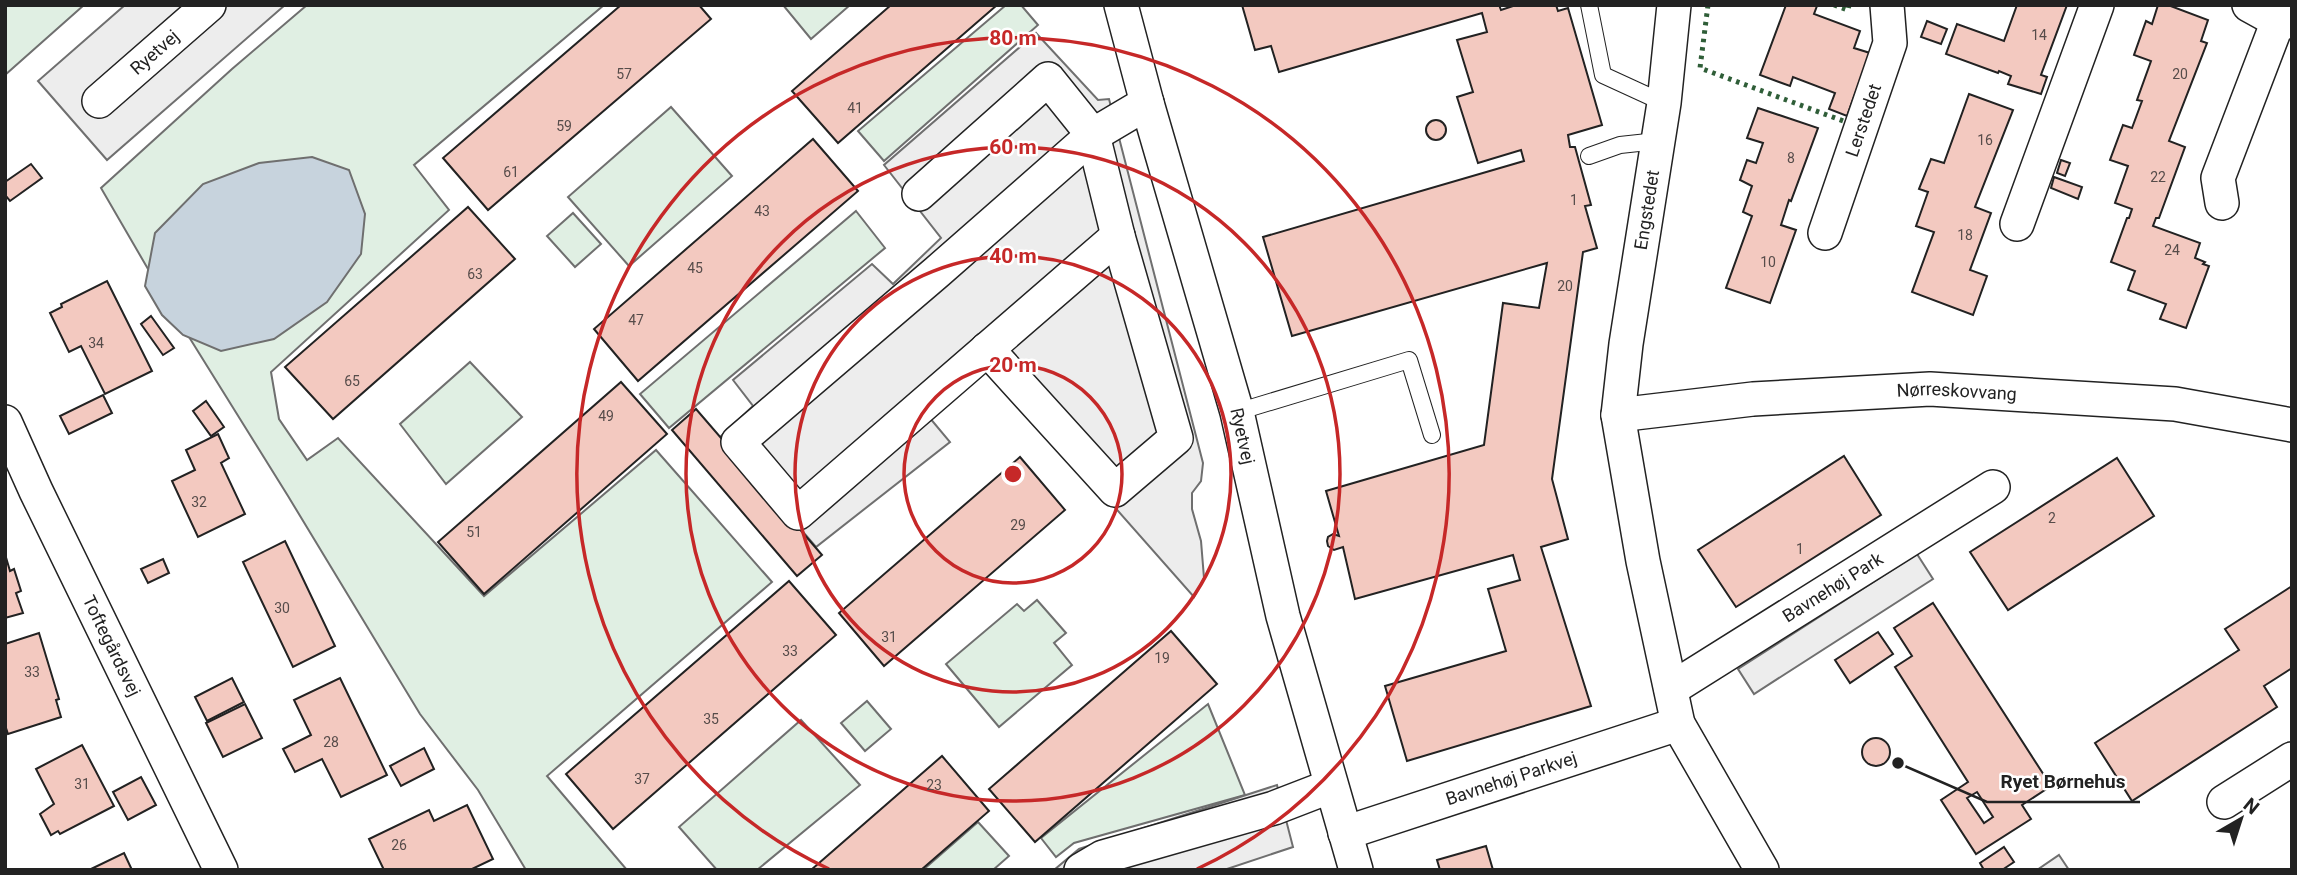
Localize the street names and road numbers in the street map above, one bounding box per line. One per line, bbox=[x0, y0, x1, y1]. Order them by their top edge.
street label: Ryetvej bbox=[126, 25, 183, 79]
street label: Lerstedet bbox=[1841, 81, 1885, 159]
street label: Engstedet bbox=[1630, 168, 1663, 251]
street label: Nørreskovvang bbox=[1896, 378, 2017, 404]
street label: Ryetvej bbox=[1226, 406, 1259, 466]
street label: Bavnehøj Park bbox=[1779, 547, 1887, 626]
street label: Toftegårdsvej bbox=[79, 592, 146, 700]
street label: Bavnehøj Parkvej bbox=[1443, 747, 1579, 809]

